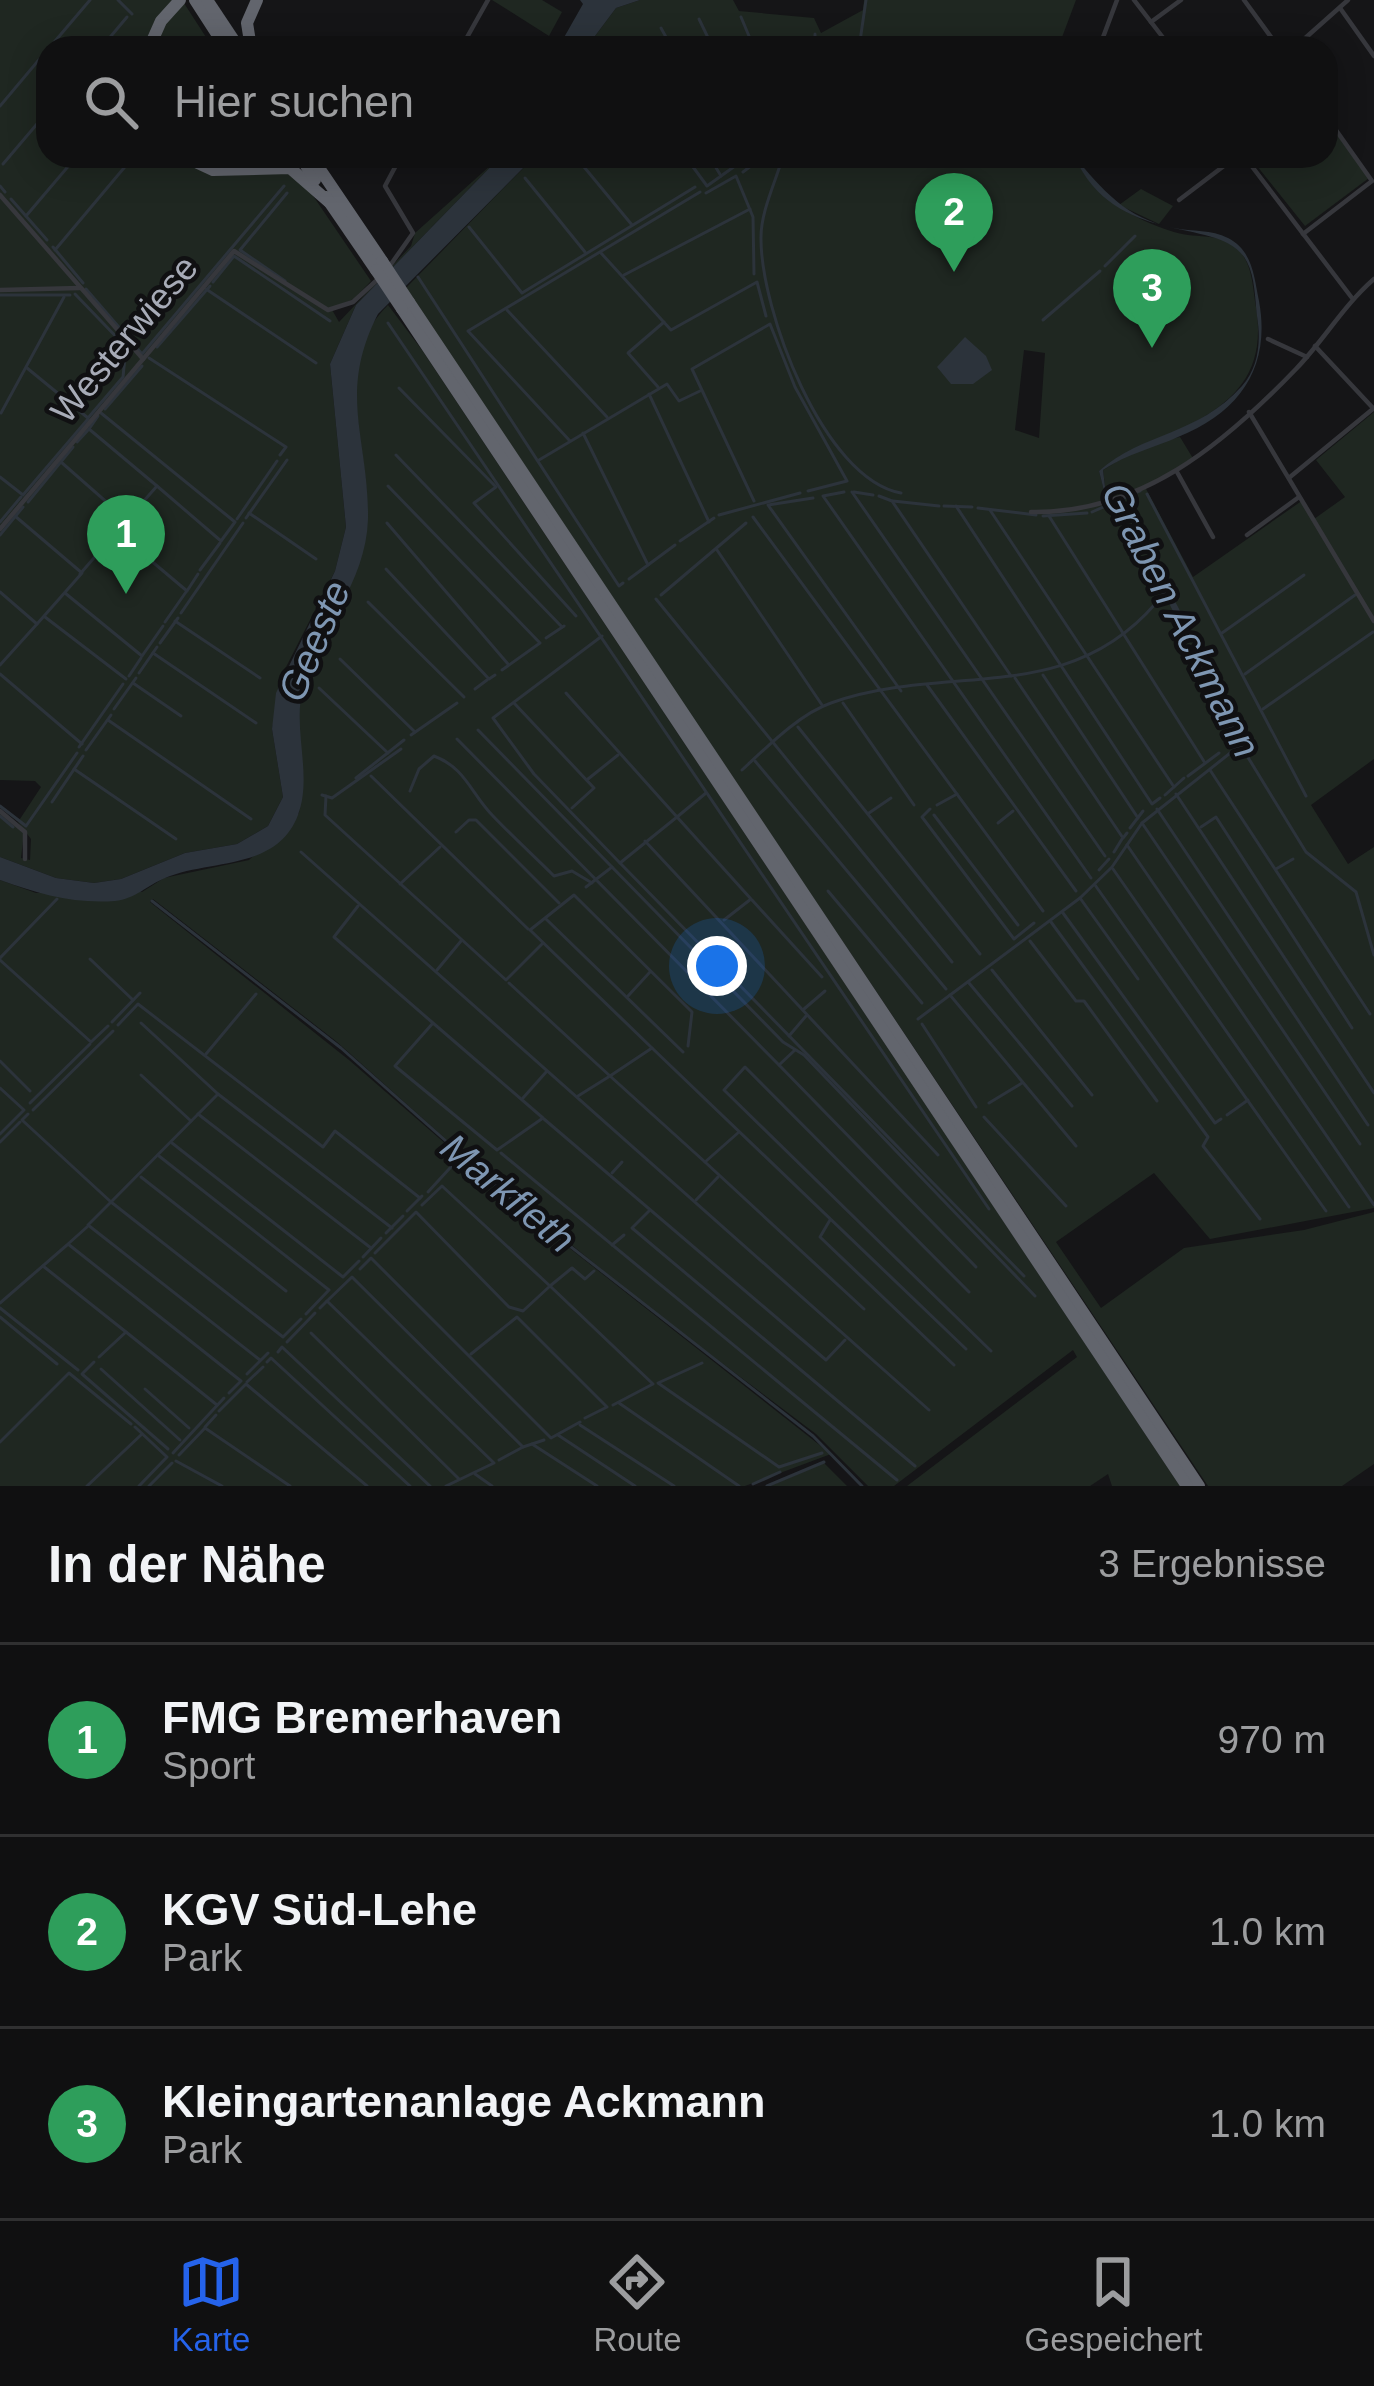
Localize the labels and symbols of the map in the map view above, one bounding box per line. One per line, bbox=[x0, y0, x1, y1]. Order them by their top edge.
pin: 2 bbox=[915, 173, 993, 272]
street label: Westerwiese bbox=[42, 247, 206, 431]
pin: 3 bbox=[1113, 249, 1191, 348]
water label: Graben Ackmann bbox=[1093, 476, 1269, 764]
pin: 1 bbox=[87, 495, 165, 594]
water label: Geeste bbox=[270, 575, 358, 707]
your location bbox=[687, 936, 747, 996]
water label: Markfleth bbox=[433, 1125, 583, 1261]

